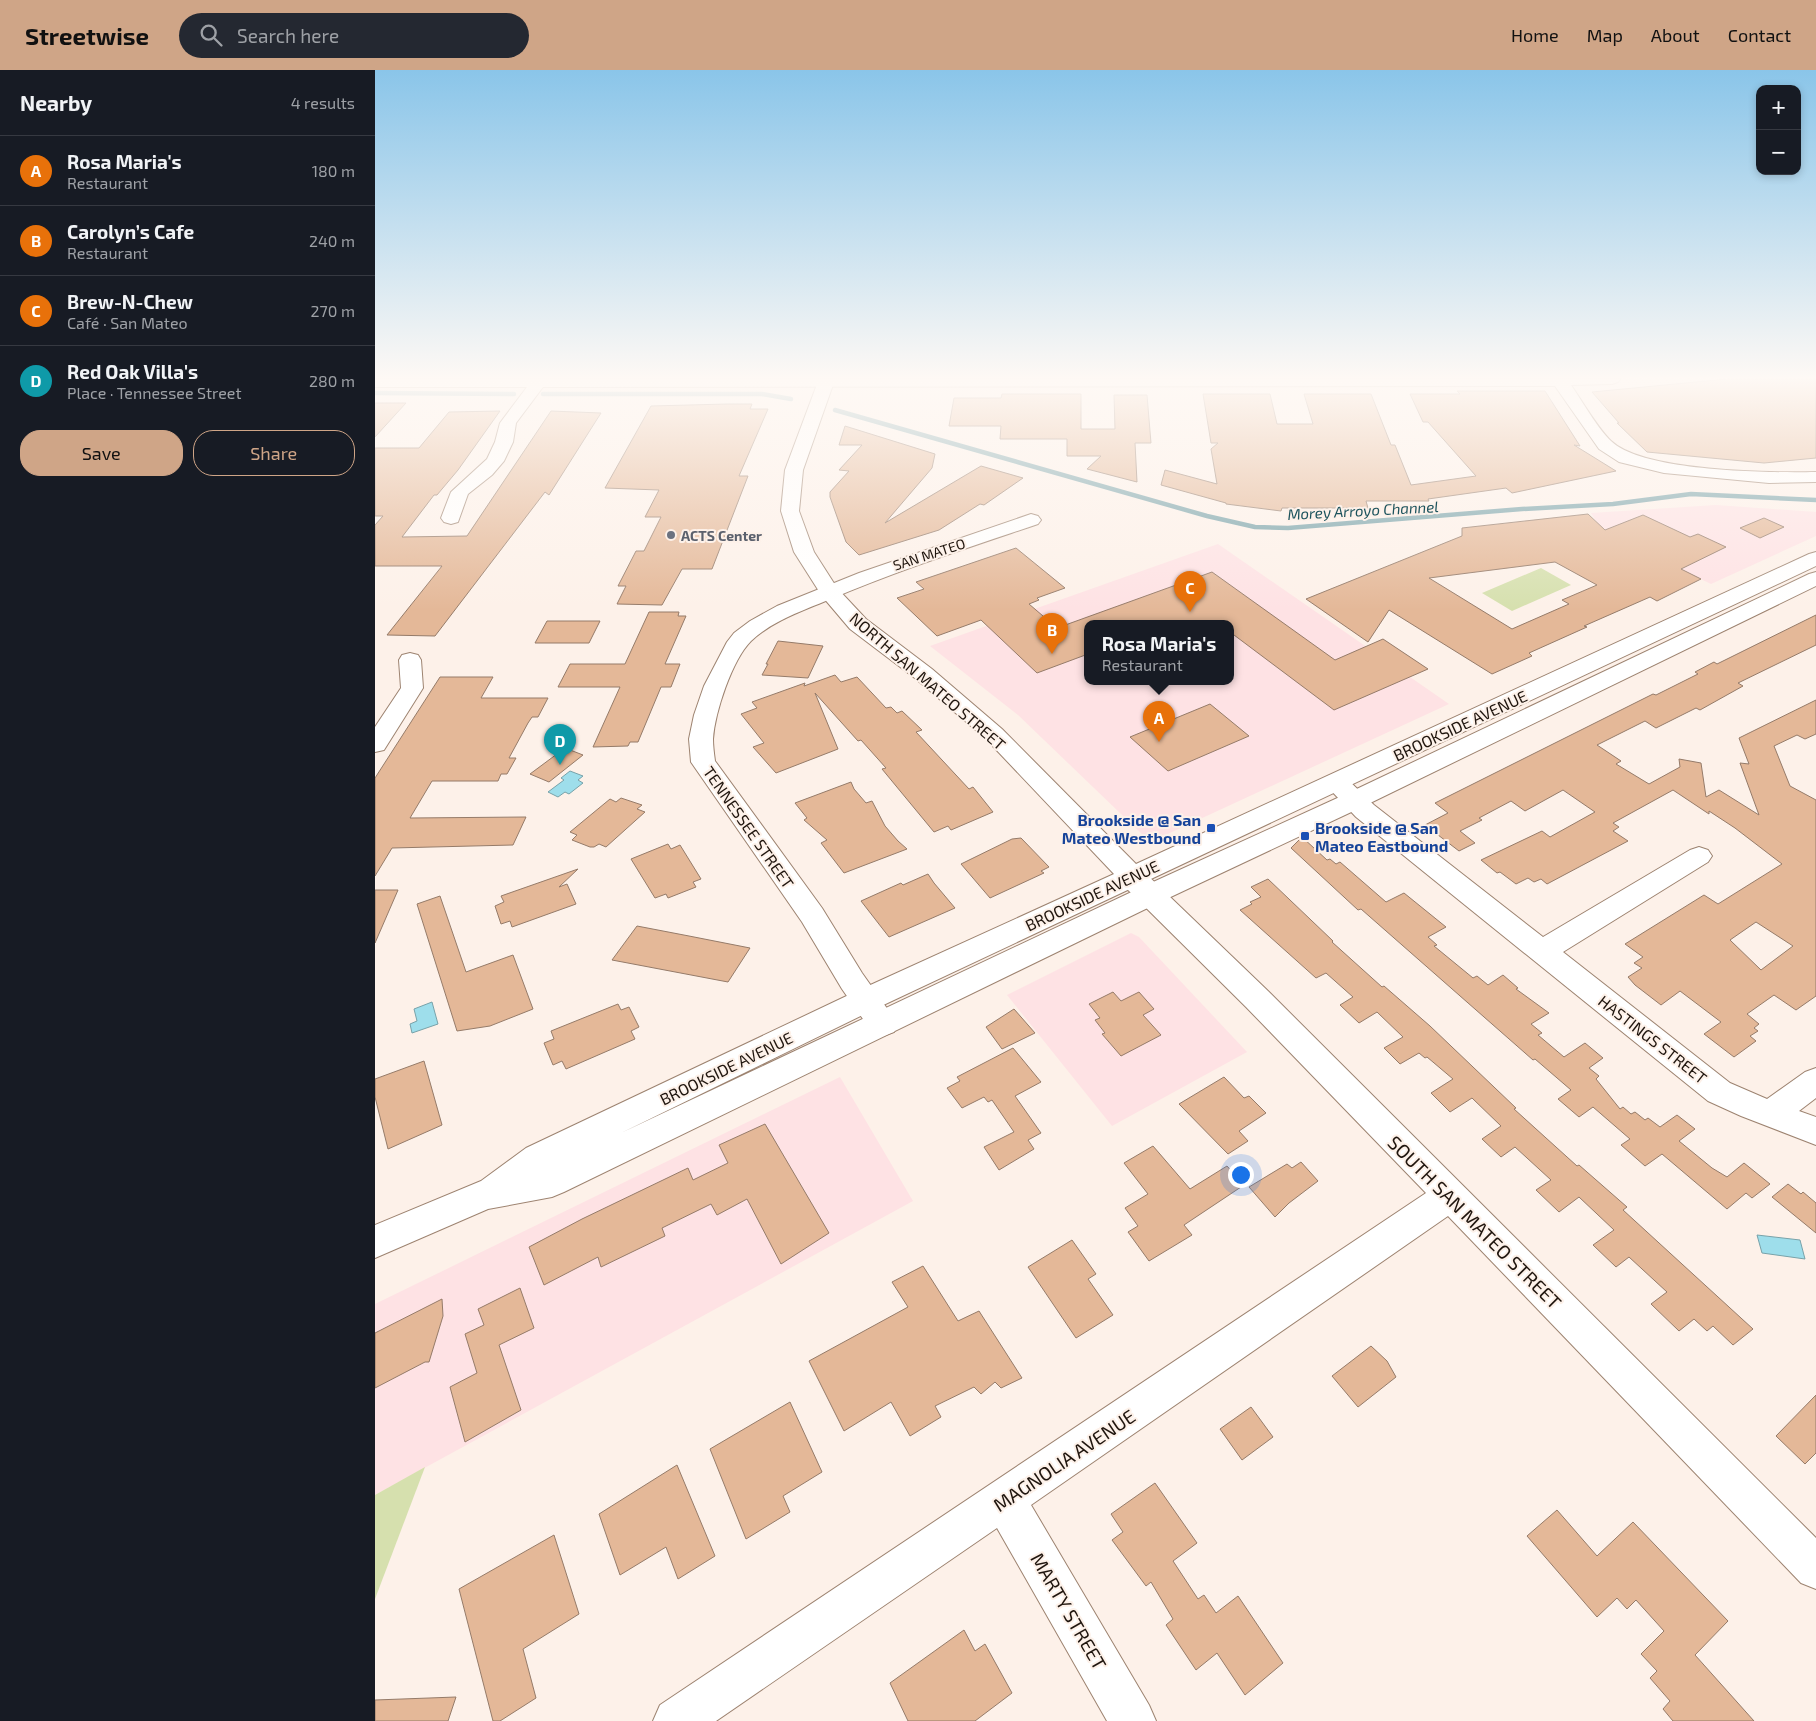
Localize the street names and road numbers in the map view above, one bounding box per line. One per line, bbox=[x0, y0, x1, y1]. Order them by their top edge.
street label: SAN MATEO bbox=[891, 534, 967, 574]
street label: NORTH SAN MATEO STREET bbox=[846, 608, 1010, 754]
street label: BROOKSIDE AVENUE bbox=[1390, 686, 1530, 764]
street label: TENNESSEE STREET bbox=[700, 762, 798, 892]
street label: BROOKSIDE AVENUE bbox=[1022, 856, 1162, 934]
street label: HASTINGS STREET bbox=[1595, 991, 1711, 1087]
street label: BROOKSIDE AVENUE bbox=[656, 1028, 796, 1108]
street label: SOUTH SAN MATEO STREET bbox=[1384, 1131, 1566, 1313]
street label: MAGNOLIA AVENUE bbox=[989, 1404, 1139, 1516]
street label: MARTY STREET bbox=[1026, 1548, 1112, 1674]

